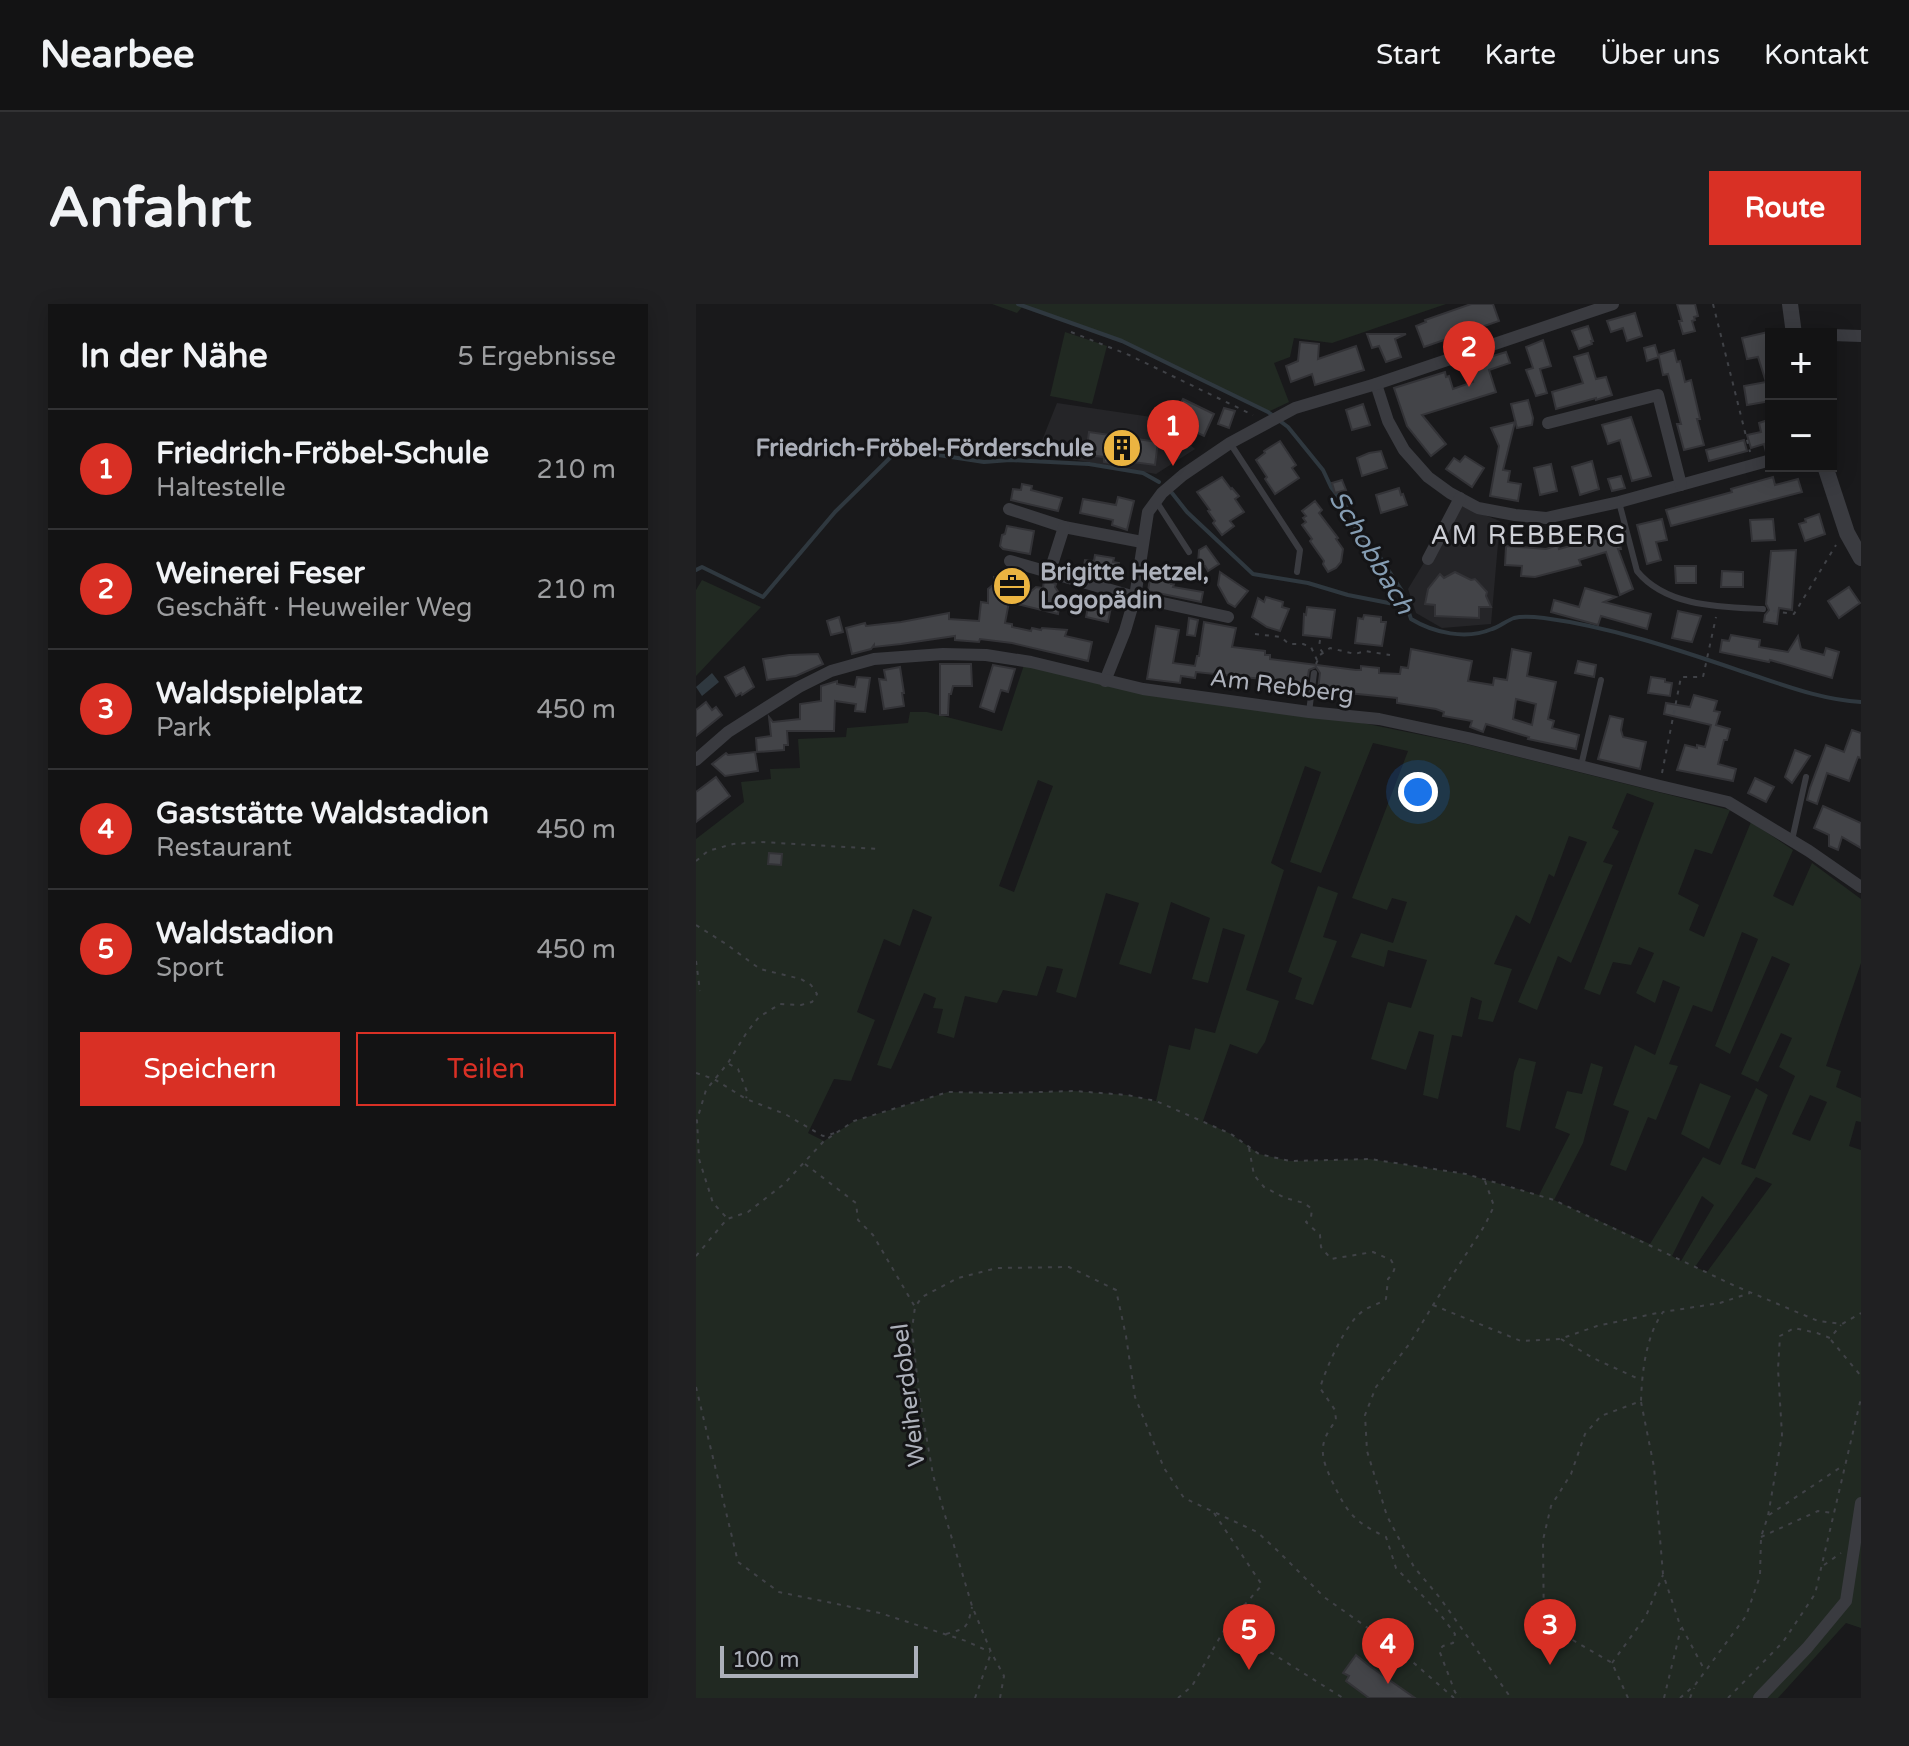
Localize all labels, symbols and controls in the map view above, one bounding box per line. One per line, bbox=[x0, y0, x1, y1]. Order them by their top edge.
text: Nearbee bbox=[40, 32, 194, 78]
text: Start bbox=[1376, 38, 1441, 72]
text: Karte bbox=[1485, 38, 1556, 72]
text: Über uns bbox=[1600, 38, 1720, 72]
text: Kontakt bbox=[1764, 38, 1869, 72]
button: Route bbox=[1709, 171, 1861, 245]
text: Anfahrt bbox=[48, 175, 252, 242]
pin: 2 bbox=[1443, 321, 1495, 387]
map controls bbox=[1765, 328, 1837, 472]
button: + bbox=[1765, 328, 1837, 400]
text: In der Nähe bbox=[80, 336, 268, 377]
text: 5 Ergebnisse bbox=[457, 341, 616, 372]
pin: 1 bbox=[1147, 400, 1199, 466]
button: − bbox=[1765, 400, 1837, 472]
building icon: Friedrich-Fröbel-Förderschule bbox=[1101, 427, 1143, 469]
place label: Friedrich-Fröbel-Förderschule bbox=[755, 434, 1094, 463]
text: Friedrich-Fröbel-Schule bbox=[156, 435, 489, 472]
text: 1 bbox=[98, 454, 114, 485]
text: 210 m bbox=[536, 454, 616, 485]
text: Haltestelle bbox=[156, 472, 286, 503]
water label: Schobbach bbox=[1323, 485, 1421, 621]
district label: AM REBBERG bbox=[1430, 520, 1628, 551]
text: Weinerei Feser bbox=[156, 555, 365, 592]
place label: Brigitte Hetzel, Logopädin bbox=[1040, 558, 1209, 615]
office icon: Brigitte Hetzel, Logopädin bbox=[991, 565, 1033, 607]
text: 2 bbox=[98, 574, 114, 605]
text: 210 m bbox=[536, 574, 616, 605]
text: Geschäft · Heuweiler Weg bbox=[156, 592, 472, 623]
street label: Am Rebberg bbox=[1208, 663, 1355, 710]
text: Waldspielplatz bbox=[156, 675, 363, 712]
text: 3 bbox=[98, 694, 114, 725]
text: 450 m bbox=[536, 694, 616, 725]
text: Park bbox=[156, 712, 212, 743]
your location bbox=[1398, 772, 1438, 812]
text: Gaststätte Waldstadion bbox=[156, 795, 489, 832]
text: 4 bbox=[98, 814, 114, 845]
text: 450 m bbox=[536, 814, 616, 845]
text: Restaurant bbox=[156, 832, 292, 863]
text: Waldstadion bbox=[156, 915, 334, 952]
text: 5 bbox=[98, 934, 114, 965]
text: 450 m bbox=[536, 934, 616, 965]
text: Sport bbox=[156, 952, 224, 983]
button: Speichern bbox=[80, 1032, 340, 1106]
button: Teilen bbox=[356, 1032, 616, 1106]
street label: Weiherdobel bbox=[885, 1322, 932, 1468]
pin: 3 bbox=[1524, 1599, 1576, 1665]
pin: 5 bbox=[1223, 1604, 1275, 1670]
pin: 4 bbox=[1362, 1618, 1414, 1684]
scale bar bbox=[720, 1642, 918, 1678]
text: 100 m bbox=[732, 1647, 799, 1673]

